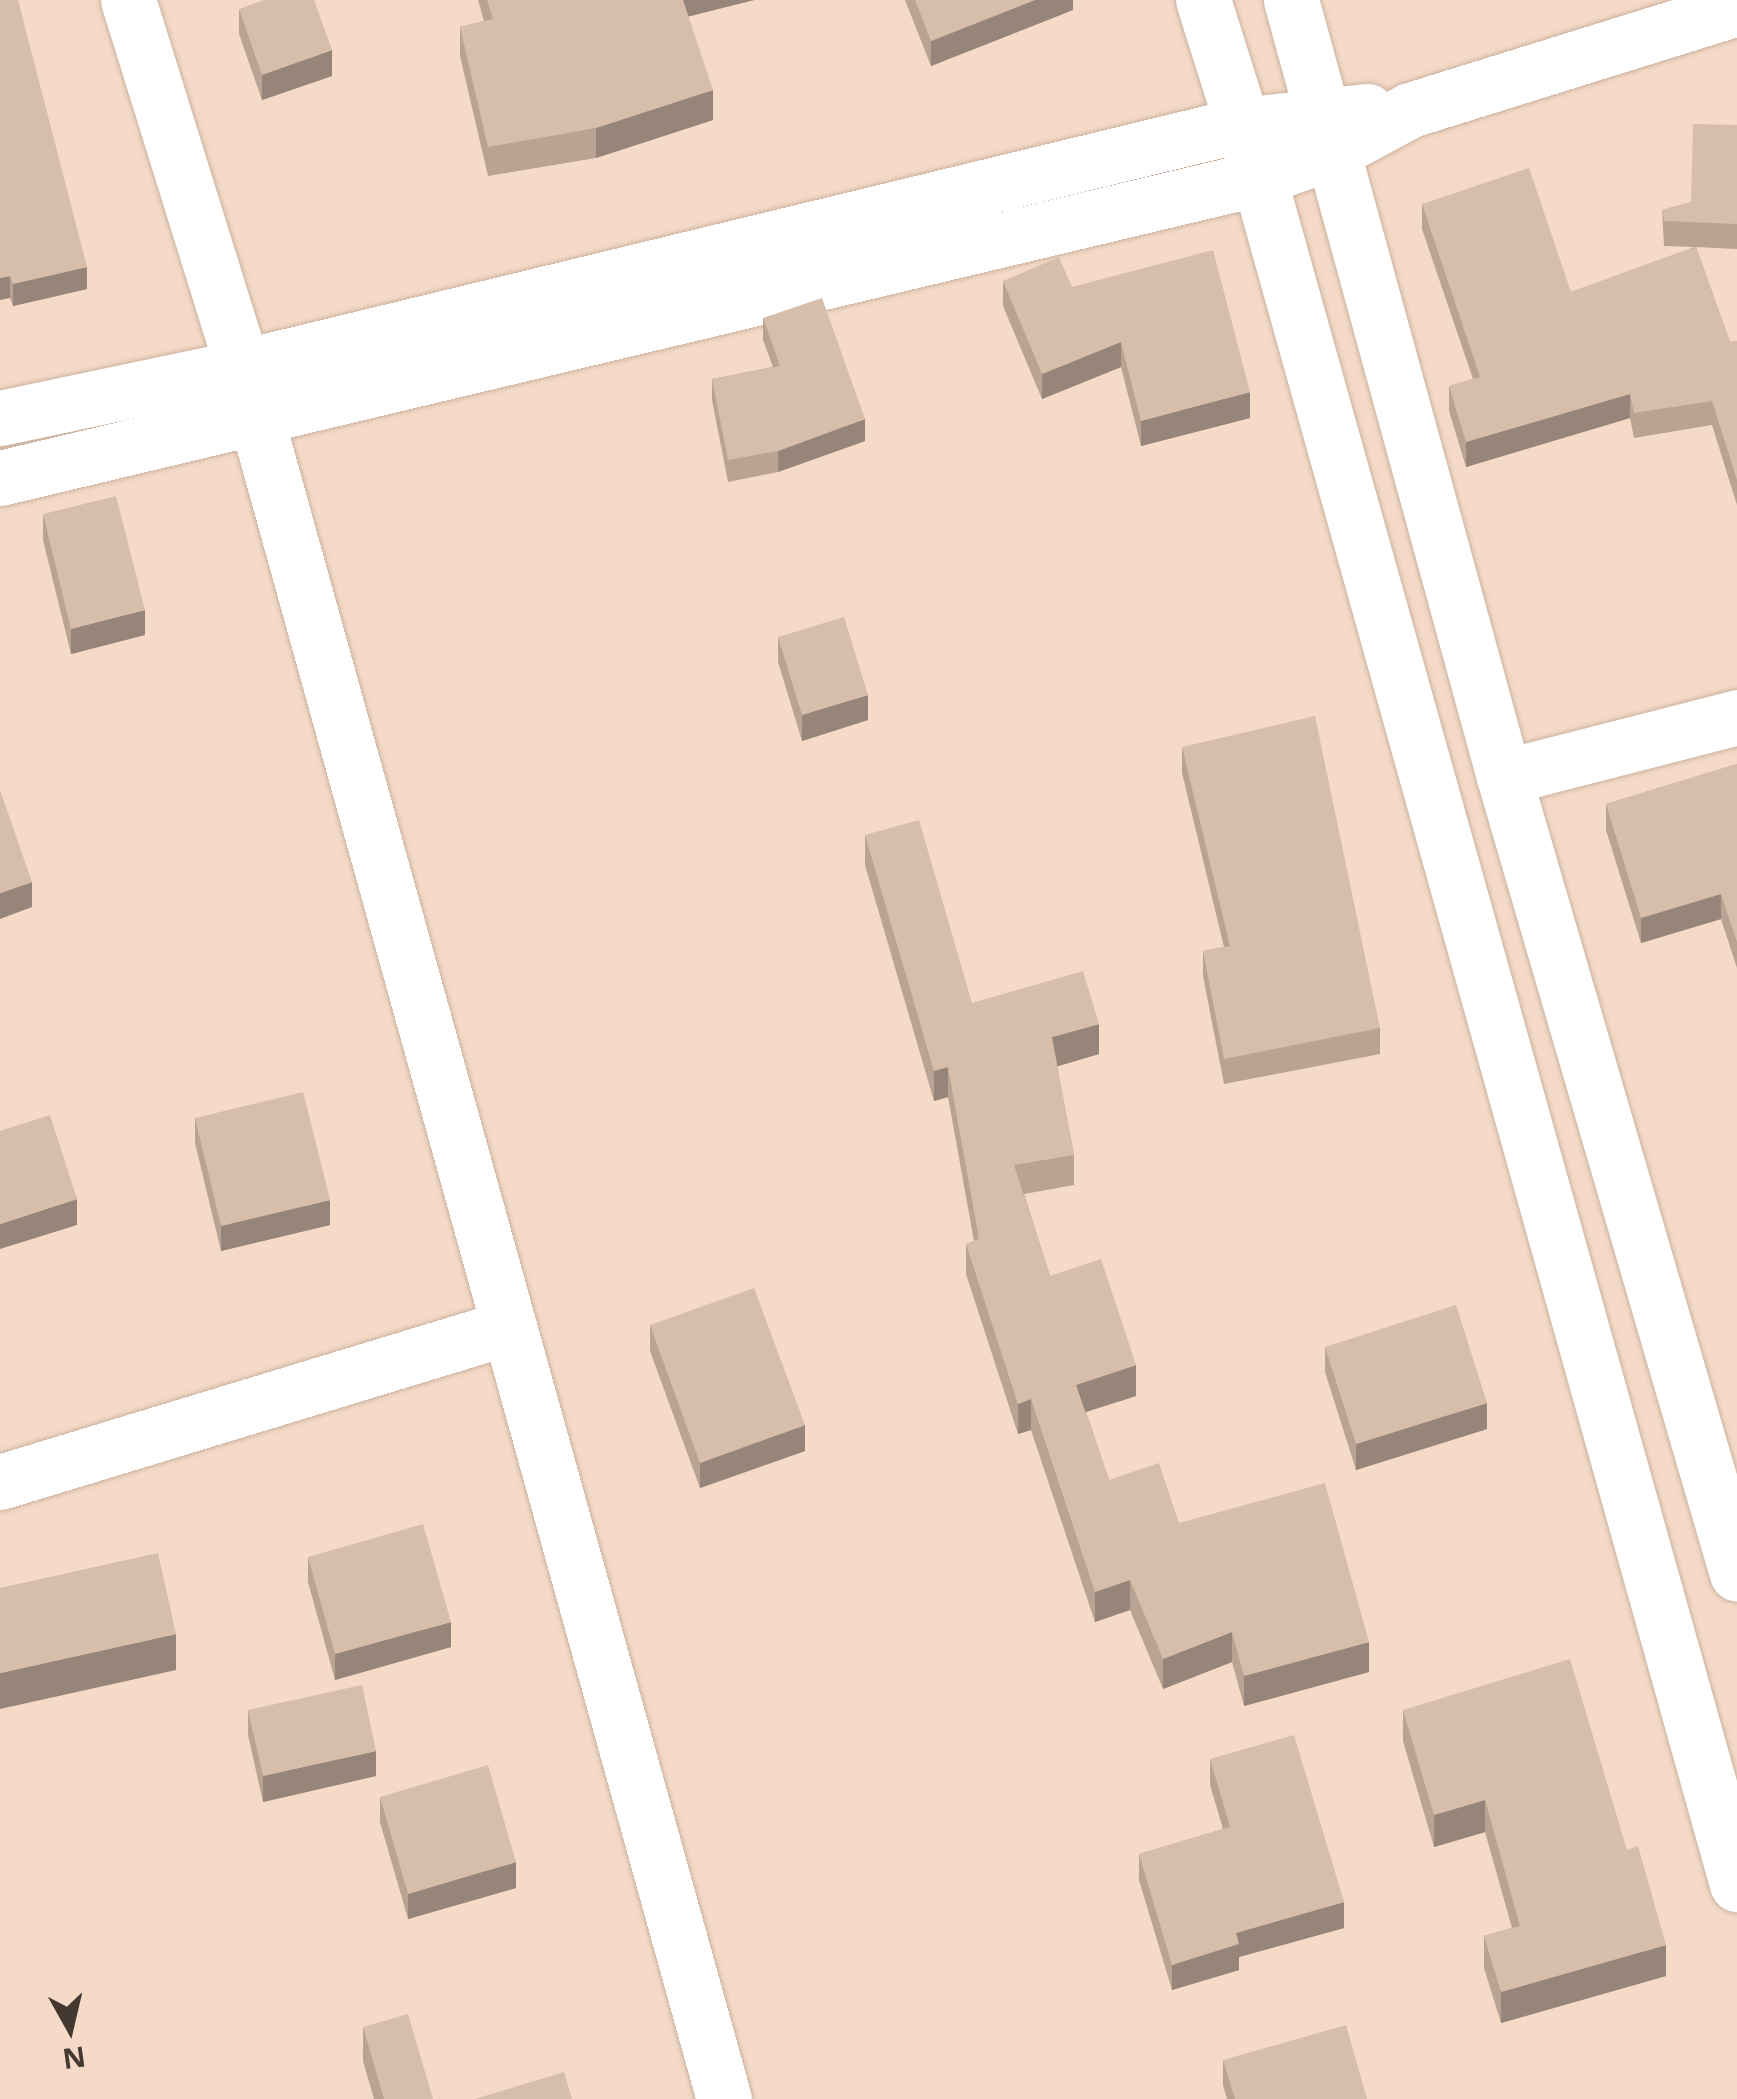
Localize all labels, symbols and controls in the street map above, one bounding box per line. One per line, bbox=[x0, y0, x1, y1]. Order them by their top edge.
north arrow bbox=[20, 1979, 120, 2079]
text: N bbox=[60, 2038, 88, 2079]

